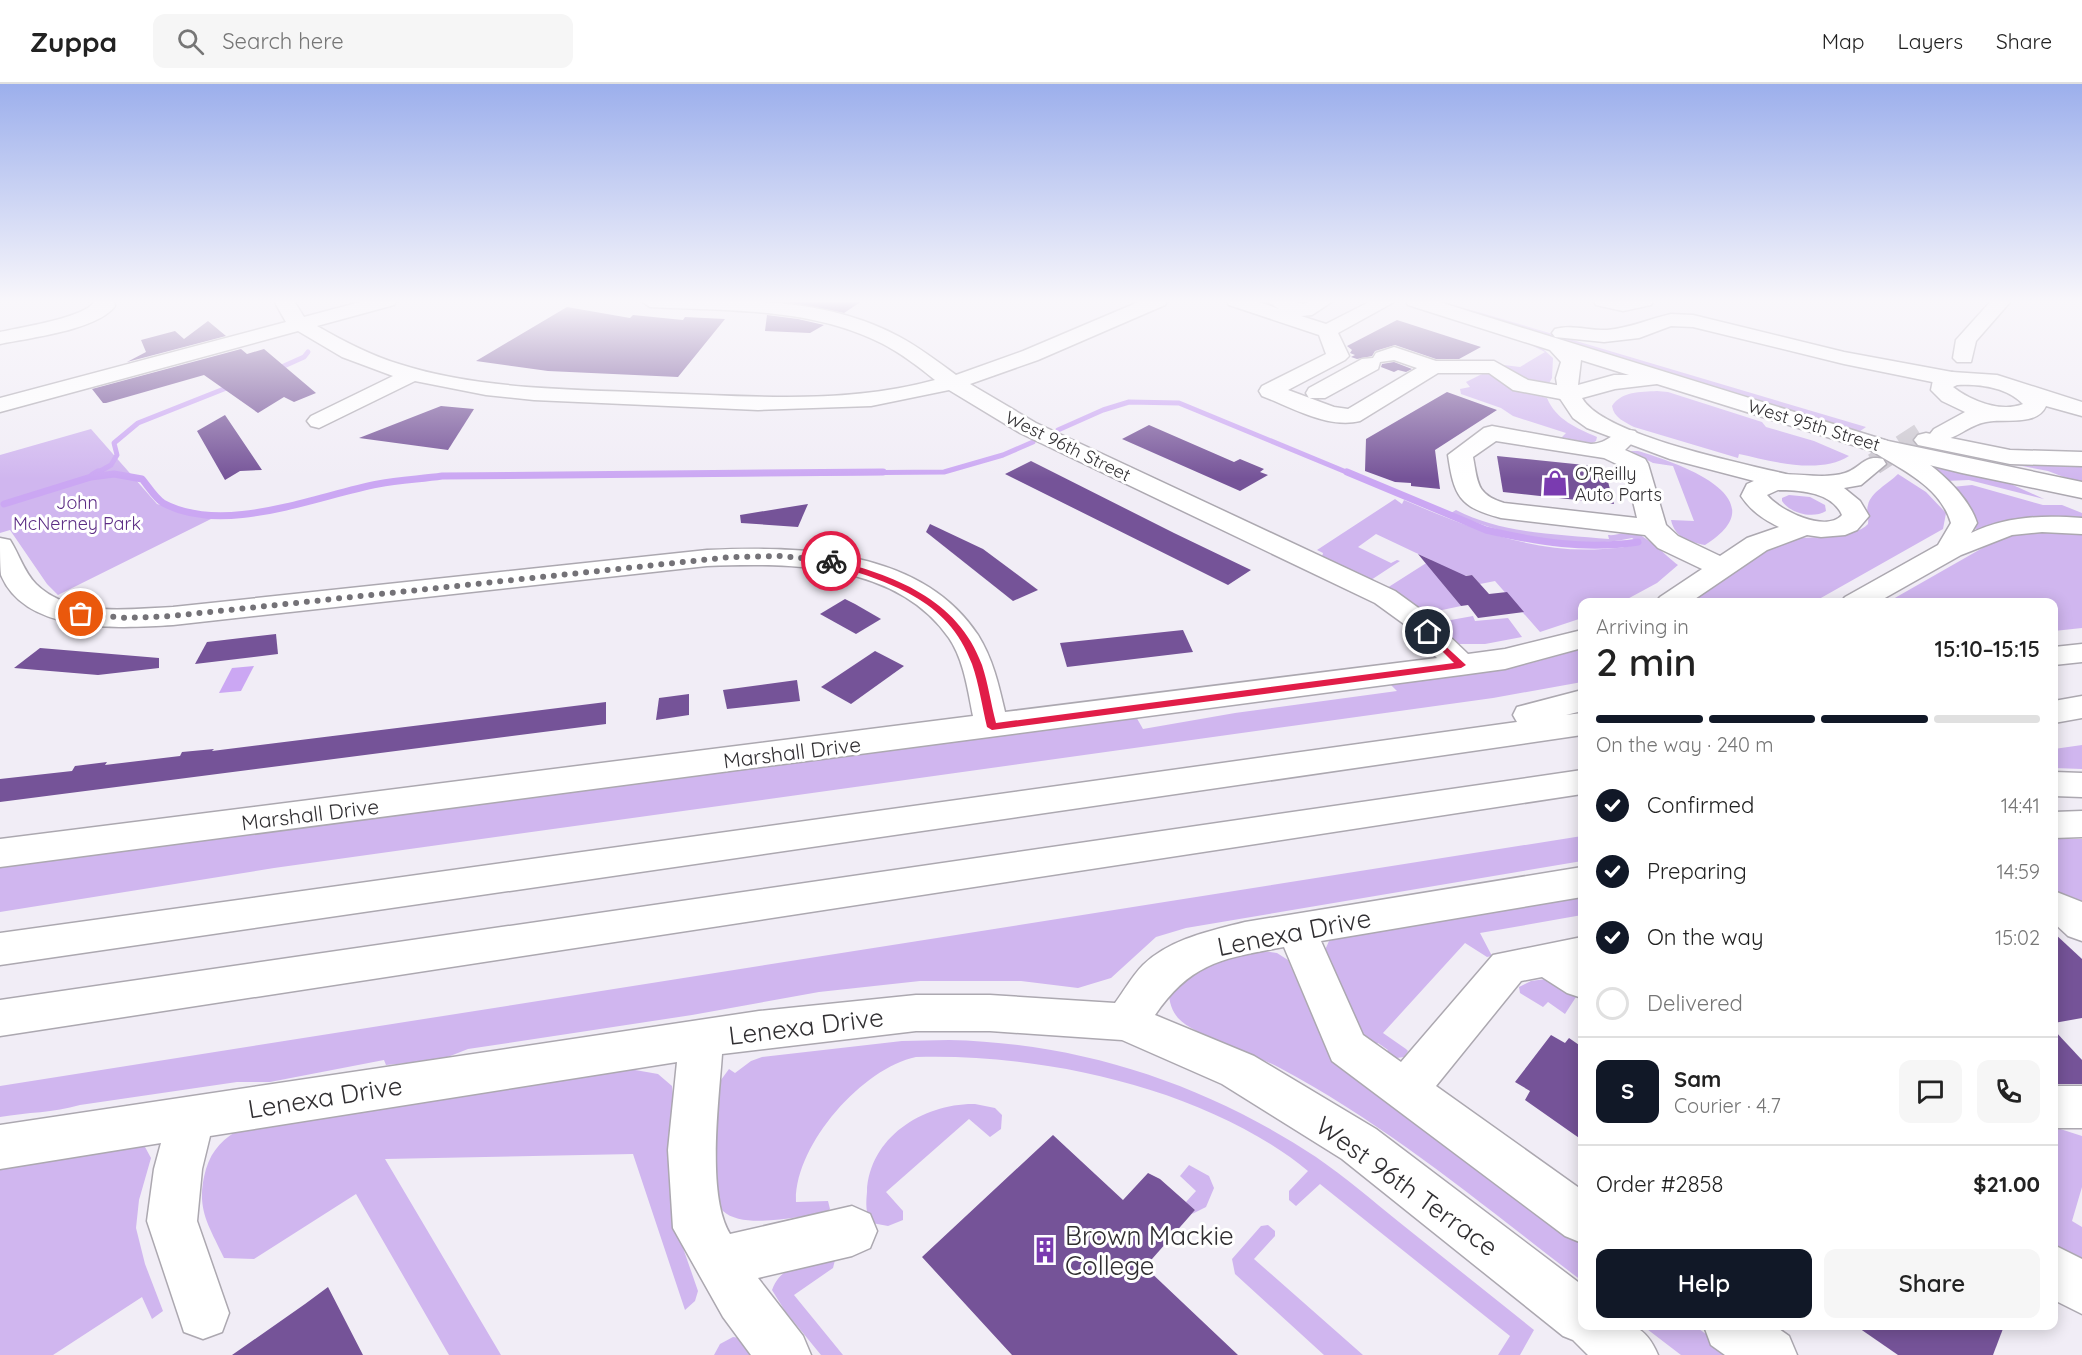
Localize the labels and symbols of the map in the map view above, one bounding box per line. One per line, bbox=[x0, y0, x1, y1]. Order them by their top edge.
street label: West 95th Street bbox=[1745, 394, 1883, 456]
street label: West 96th Street bbox=[1001, 406, 1135, 486]
place label: O'Reilly Auto Parts bbox=[1575, 462, 1662, 506]
shop icon: O'Reilly Auto Parts bbox=[1540, 468, 1570, 498]
park label: John McNerney Park bbox=[13, 491, 141, 535]
courier bbox=[801, 531, 861, 591]
pin bbox=[55, 588, 106, 639]
pin bbox=[1402, 606, 1453, 657]
street label: Marshall Drive bbox=[722, 731, 862, 773]
street label: Marshall Drive bbox=[240, 793, 380, 835]
street label: Lenexa Drive bbox=[1214, 901, 1374, 963]
street label: Lenexa Drive bbox=[727, 1000, 885, 1052]
street label: Lenexa Drive bbox=[245, 1068, 405, 1126]
street label: West 96th Terrace bbox=[1309, 1109, 1505, 1263]
place label: Brown Mackie College bbox=[1065, 1219, 1234, 1282]
building icon: Brown Mackie College bbox=[1030, 1235, 1060, 1265]

